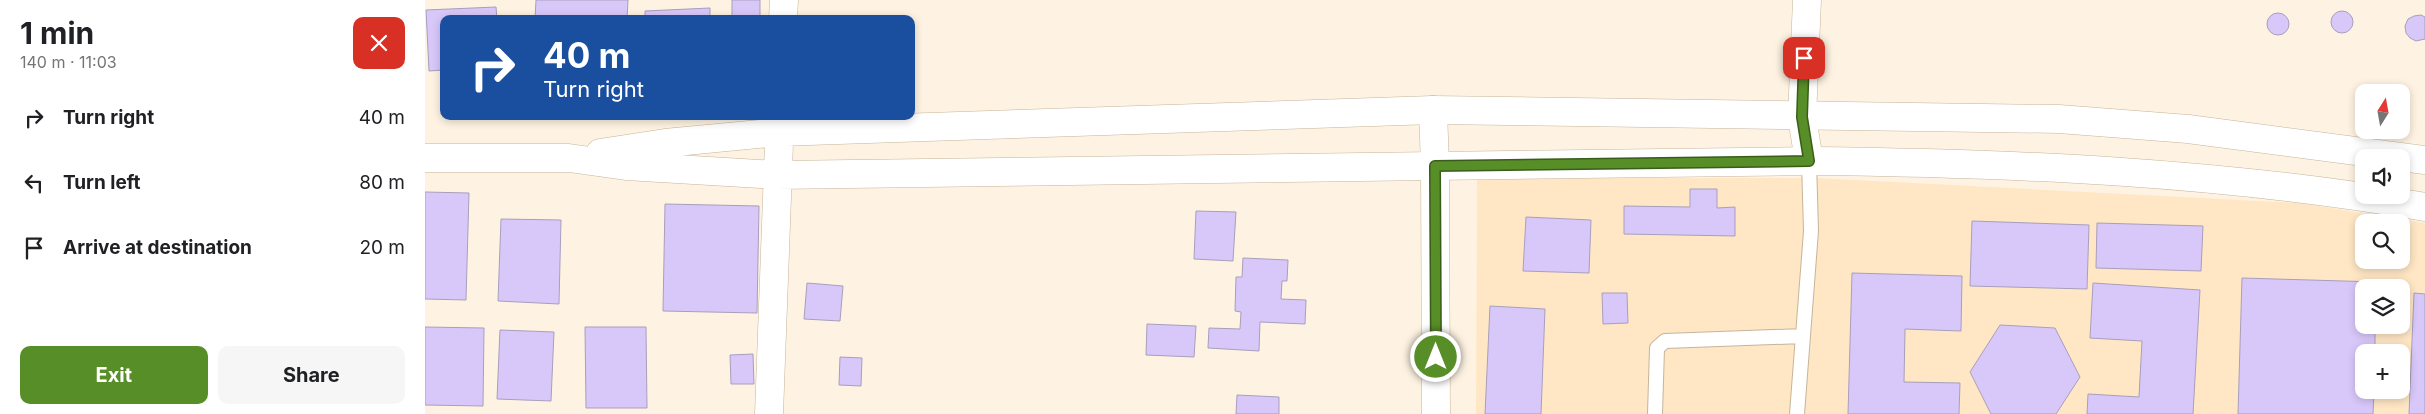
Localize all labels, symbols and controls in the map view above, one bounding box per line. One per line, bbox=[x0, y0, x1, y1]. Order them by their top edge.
text: 1 min bbox=[20, 15, 94, 51]
button: close bbox=[353, 17, 405, 69]
text: 40 m bbox=[543, 34, 631, 76]
icon: right bbox=[460, 35, 525, 100]
pin bbox=[1783, 37, 1825, 79]
icon: arrive bbox=[1790, 44, 1818, 72]
text: 140 m · 11:03 bbox=[20, 52, 117, 72]
text: Turn right bbox=[543, 76, 644, 102]
north arrow bbox=[2355, 84, 2410, 139]
map controls bbox=[2355, 84, 2410, 399]
icon: right bbox=[20, 104, 48, 132]
text: Turn right bbox=[63, 106, 154, 129]
text: 40 m bbox=[359, 106, 405, 129]
button: sound bbox=[2355, 149, 2410, 204]
icon: left bbox=[20, 169, 48, 197]
text: Turn left bbox=[63, 171, 141, 194]
text: 80 m bbox=[359, 171, 405, 194]
button: search bbox=[2355, 214, 2410, 269]
icon: arrive bbox=[20, 234, 48, 262]
text: Arrive at destination bbox=[63, 236, 252, 259]
text: 20 m bbox=[359, 236, 405, 259]
button: layers bbox=[2355, 279, 2410, 334]
position arrow bbox=[1409, 330, 1461, 382]
button: + bbox=[2355, 344, 2410, 399]
button: Exit bbox=[20, 346, 208, 404]
button: Share bbox=[218, 346, 405, 404]

